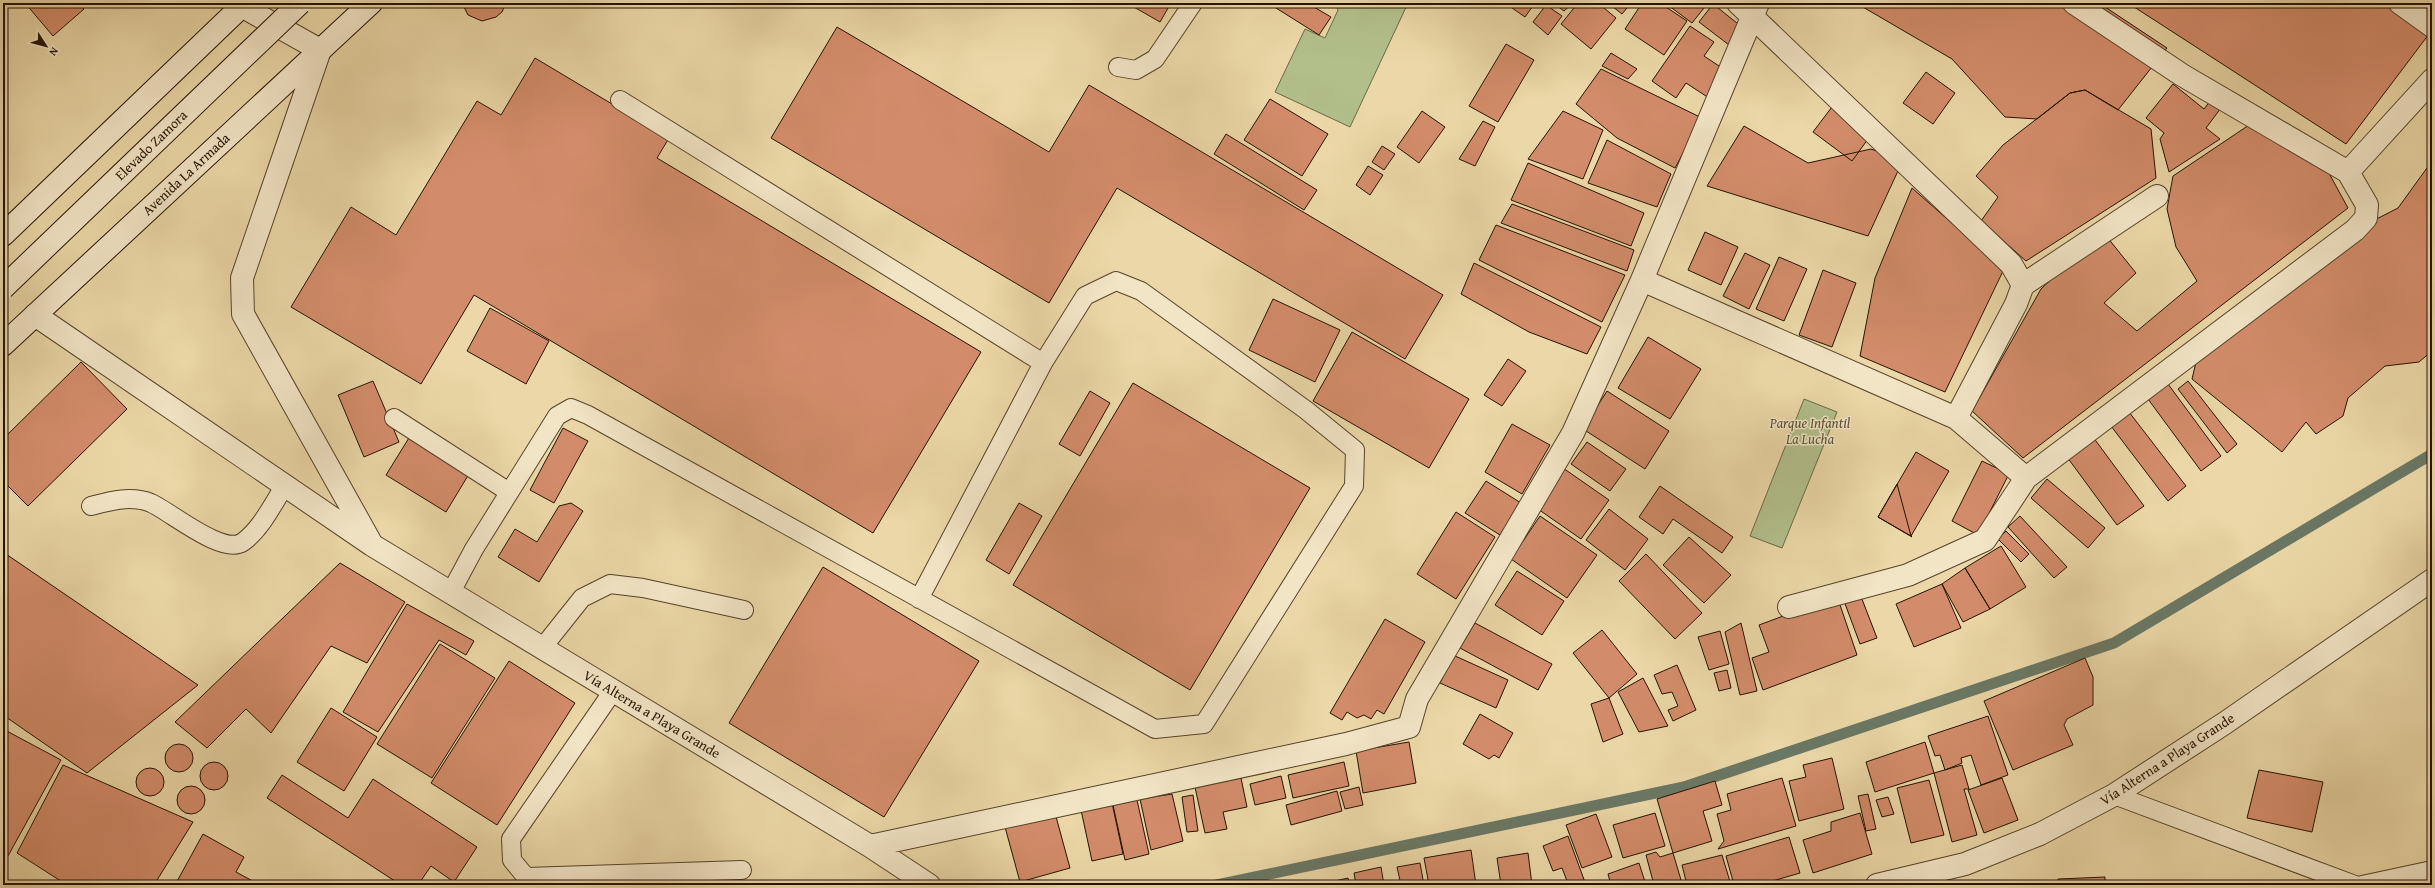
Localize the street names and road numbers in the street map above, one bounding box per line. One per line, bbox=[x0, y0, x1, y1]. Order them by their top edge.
street label: Elevado Zamora bbox=[110, 105, 192, 185]
street label: Avenida La Armada bbox=[138, 128, 234, 220]
street label: Vía Alterna a Playa Grande bbox=[580, 665, 725, 763]
street label: Vía Alterna a Playa Grande bbox=[2096, 708, 2239, 810]

